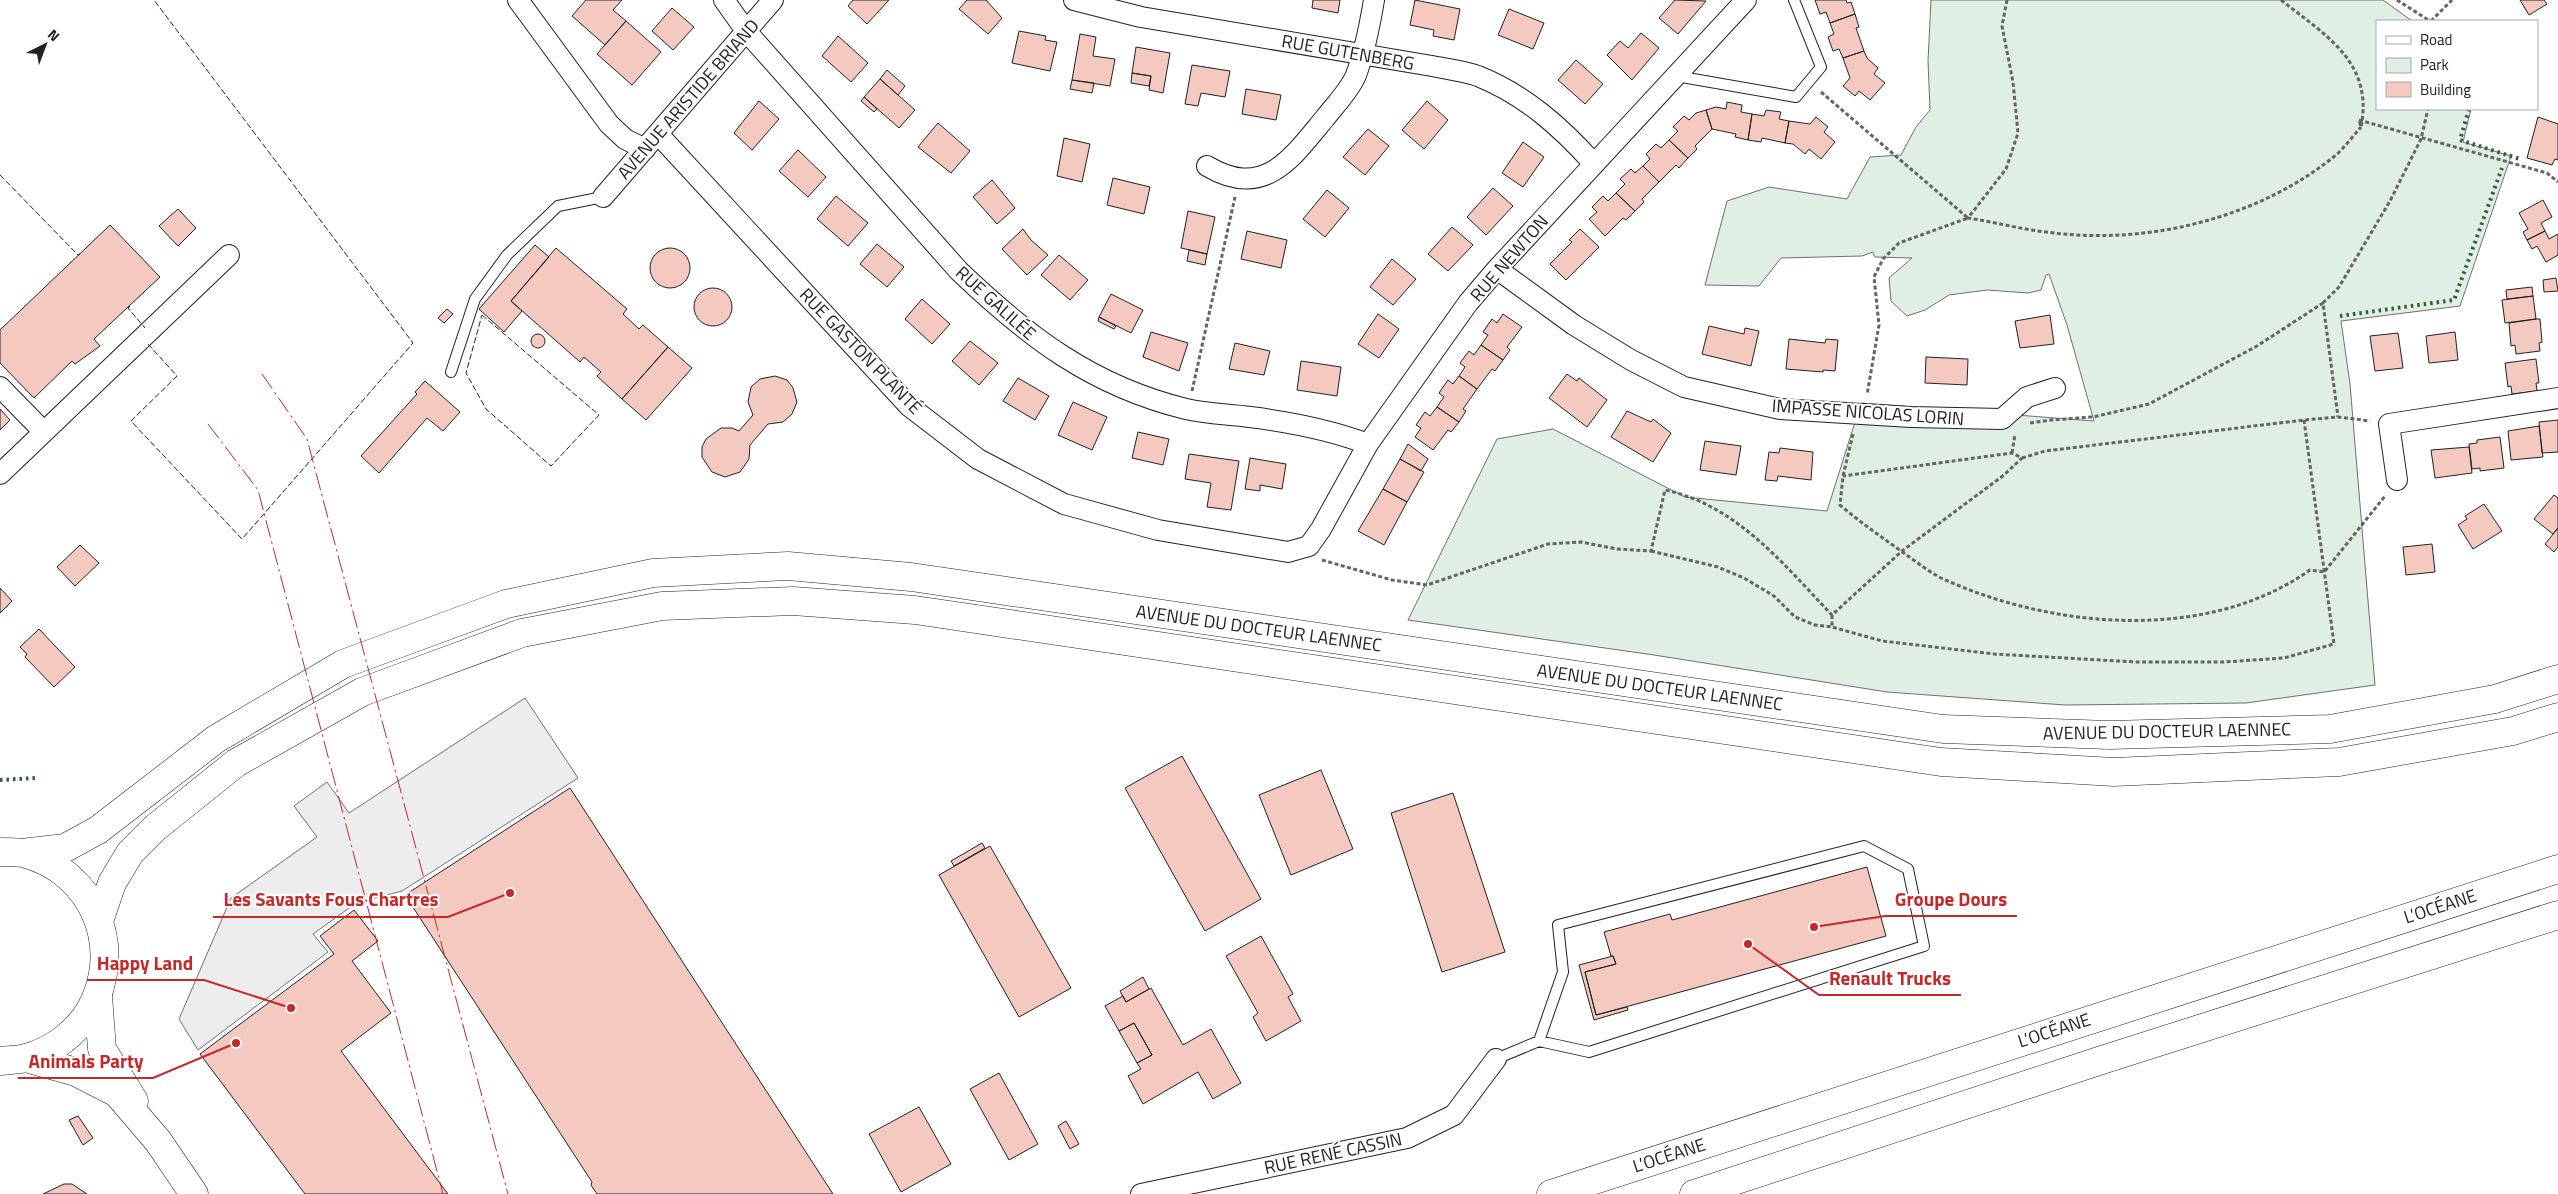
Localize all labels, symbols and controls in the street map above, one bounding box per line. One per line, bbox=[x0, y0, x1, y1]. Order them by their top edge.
street label: AVENUE ARISTIDE BRIAND bbox=[611, 13, 765, 185]
north arrow bbox=[20, 20, 70, 70]
legend bbox=[2376, 20, 2538, 110]
text: N bbox=[43, 24, 65, 46]
street label: RUE GUTENBERG bbox=[1280, 27, 1416, 77]
text: Road bbox=[2420, 28, 2452, 51]
text: Park bbox=[2420, 53, 2449, 76]
text: Building bbox=[2420, 78, 2471, 101]
street label: RUE NEWTON bbox=[1463, 208, 1555, 308]
street label: RUE GALILÉE bbox=[950, 260, 1042, 347]
street label: RUE GASTON PLANTÉ bbox=[793, 282, 929, 420]
street label: IMPASSE NICOLAS LORIN bbox=[1771, 392, 1965, 432]
street label: AVENUE DU DOCTEUR LAENNEC bbox=[1134, 597, 1384, 659]
street label: AVENUE DU DOCTEUR LAENNEC bbox=[1535, 656, 1785, 718]
street label: AVENUE DU DOCTEUR LAENNEC bbox=[2043, 715, 2291, 747]
callout: Groupe Dours bbox=[1885, 882, 2017, 916]
street label: L’OCÉANE bbox=[2400, 882, 2480, 930]
callout: Les Savants Fous Chartres bbox=[213, 883, 448, 917]
text: Les Savants Fous Chartres bbox=[223, 884, 439, 913]
text: Groupe Dours bbox=[1895, 884, 2007, 913]
callout: Happy Land bbox=[87, 946, 204, 980]
text: Happy Land bbox=[97, 948, 193, 977]
callout: Renault Trucks bbox=[1819, 961, 1961, 995]
text: Renault Trucks bbox=[1829, 963, 1951, 992]
street label: L’OCÉANE bbox=[2014, 1006, 2094, 1054]
callout: Animals Party bbox=[18, 1044, 153, 1078]
text: Animals Party bbox=[28, 1046, 144, 1075]
street label: RUE RENÉ CASSIN bbox=[1262, 1125, 1404, 1181]
street label: L’OCÉANE bbox=[1629, 1131, 1709, 1179]

